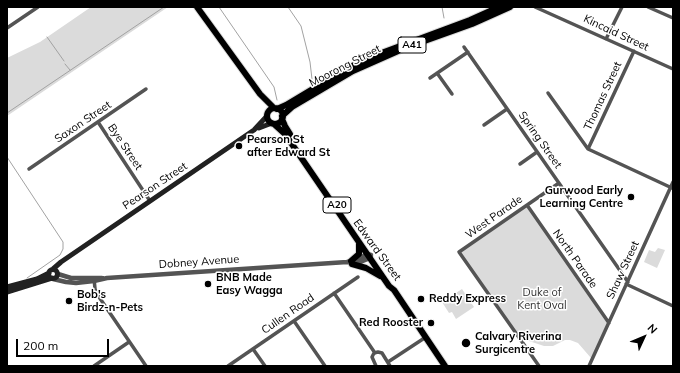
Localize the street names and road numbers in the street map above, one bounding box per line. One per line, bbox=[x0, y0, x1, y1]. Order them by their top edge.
street label: Kincaid Street bbox=[581, 12, 651, 54]
road number: A41 bbox=[398, 37, 426, 53]
street label: Moorong Street bbox=[307, 42, 383, 90]
street label: Thomas Street bbox=[581, 60, 625, 132]
street label: Saxon Street bbox=[52, 98, 114, 146]
street label: Spring Street bbox=[516, 109, 564, 171]
street label: Bye Street bbox=[105, 122, 145, 172]
street label: Pearson Street bbox=[120, 160, 190, 212]
street label: West Parade bbox=[463, 193, 525, 241]
road number: A20 bbox=[323, 197, 351, 213]
street label: Edward Street bbox=[350, 217, 404, 283]
street label: North Parade bbox=[550, 227, 600, 291]
street label: Shaw Street bbox=[604, 239, 642, 301]
street label: Dobney Avenue bbox=[158, 253, 240, 271]
street label: Cullen Road bbox=[259, 291, 317, 337]

